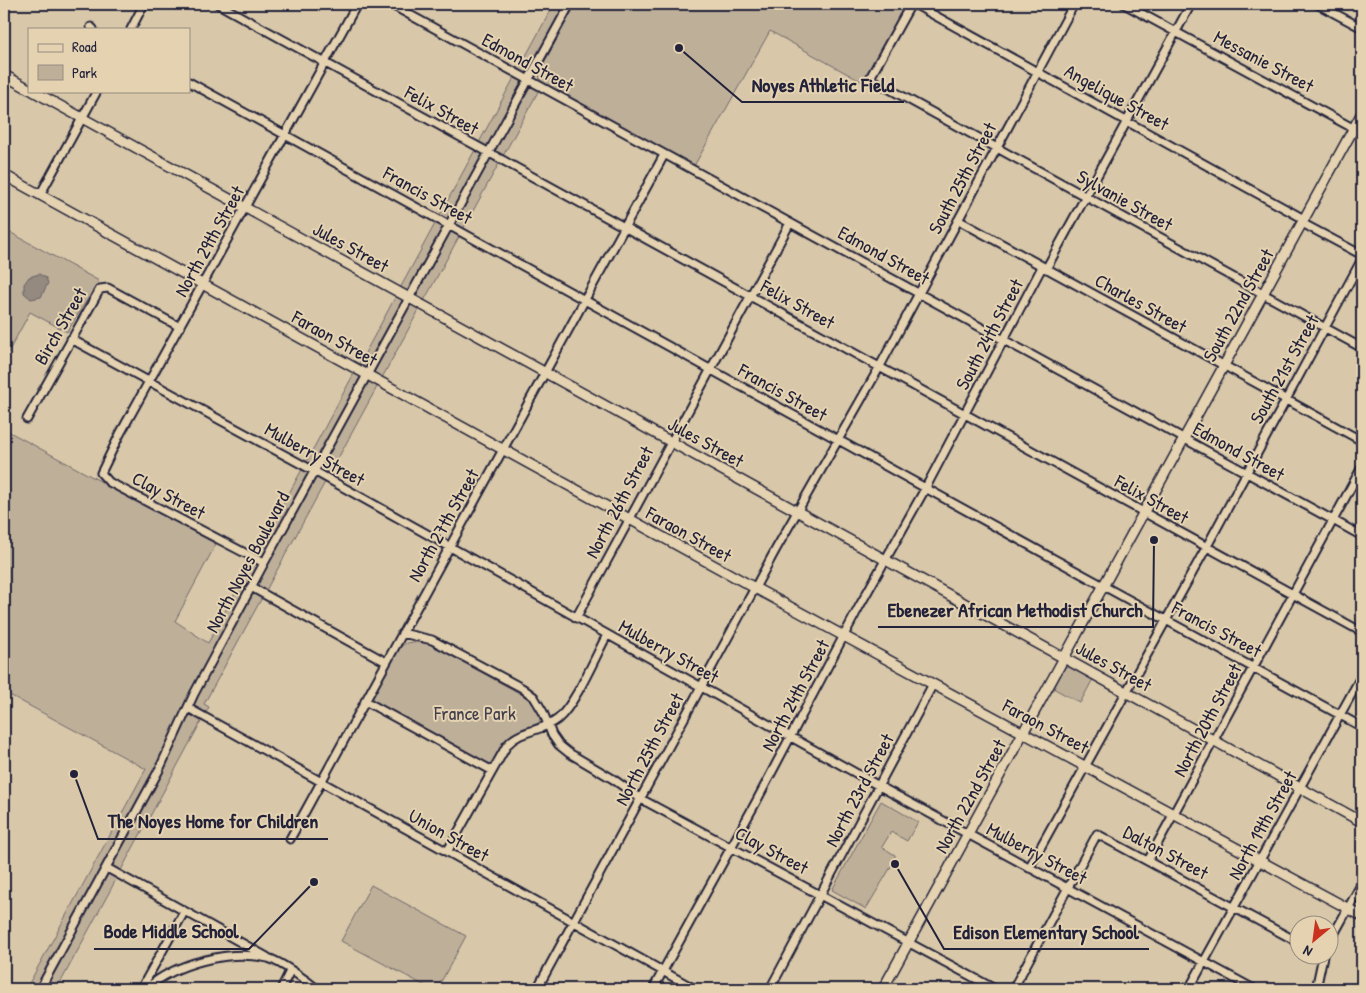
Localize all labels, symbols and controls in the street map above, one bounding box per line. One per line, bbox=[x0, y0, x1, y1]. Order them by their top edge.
street label: Messanie Street bbox=[1209, 24, 1319, 99]
street label: Edmond Street bbox=[478, 26, 579, 98]
legend bbox=[28, 28, 190, 92]
text: Road bbox=[72, 36, 97, 57]
street label: Angelique Street bbox=[1060, 58, 1174, 137]
text: Park bbox=[72, 62, 97, 83]
callout: Noyes Athletic Field bbox=[742, 67, 904, 102]
text: Noyes Athletic Field bbox=[752, 71, 894, 99]
street label: Felix Street bbox=[399, 78, 484, 141]
street label: South 25th Street bbox=[922, 117, 1003, 238]
street label: Francis Street bbox=[378, 159, 478, 230]
street label: Sylvanie Street bbox=[1072, 163, 1178, 237]
street label: North 29th Street bbox=[168, 181, 250, 301]
street label: Jules Street bbox=[308, 215, 394, 279]
street label: Edmond Street bbox=[834, 219, 935, 291]
street label: South 22nd Street bbox=[1196, 244, 1280, 366]
street label: Charles Street bbox=[1090, 267, 1192, 339]
street label: Felix Street bbox=[755, 272, 840, 335]
street label: South 24th Street bbox=[949, 274, 1029, 394]
street label: Birch Street bbox=[27, 282, 93, 369]
street label: Faraon Street bbox=[287, 303, 383, 372]
street label: South 21st Street bbox=[1243, 309, 1325, 428]
street label: Francis Street bbox=[733, 356, 833, 427]
street label: Jules Street bbox=[663, 410, 749, 474]
street label: Edmond Street bbox=[1189, 415, 1290, 487]
street label: Mulberry Street bbox=[260, 416, 370, 492]
street label: North 26th Street bbox=[579, 441, 660, 563]
street label: North 27th Street bbox=[401, 463, 485, 586]
street label: Clay Street bbox=[128, 465, 211, 525]
street label: Felix Street bbox=[1109, 467, 1194, 530]
street label: North Noyes Boulevard bbox=[199, 486, 295, 637]
street label: Faraon Street bbox=[641, 499, 737, 568]
callout: Ebenezer African Methodist Church bbox=[878, 592, 1153, 627]
street label: Francis Street bbox=[1167, 594, 1267, 664]
text: Ebenezer African Methodist Church bbox=[887, 596, 1143, 623]
street label: Mulberry Street bbox=[614, 613, 724, 689]
street label: North 24th Street bbox=[755, 634, 836, 755]
street label: Jules Street bbox=[1071, 634, 1157, 698]
street label: North 20th Street bbox=[1166, 659, 1248, 781]
street label: North 25th Street bbox=[608, 688, 690, 810]
street label: Faraon Street bbox=[997, 692, 1094, 760]
park label: France Park bbox=[433, 700, 516, 726]
street label: North 23rd Street bbox=[818, 728, 900, 851]
street label: North 22nd Street bbox=[928, 734, 1012, 858]
street label: North 19th Street bbox=[1221, 765, 1303, 884]
street label: Union Street bbox=[404, 802, 494, 868]
callout: The Noyes Home for Children bbox=[98, 804, 328, 839]
text: The Noyes Home for Children bbox=[107, 807, 318, 835]
street label: Mulberry Street bbox=[982, 816, 1092, 891]
street label: Dalton Street bbox=[1119, 819, 1214, 886]
street label: Clay Street bbox=[731, 820, 814, 880]
callout: Bode Middle School bbox=[94, 914, 249, 949]
callout: Edison Elementary School bbox=[944, 914, 1149, 949]
north arrow bbox=[1288, 916, 1338, 966]
text: Bode Middle School bbox=[103, 917, 239, 944]
text: Edison Elementary School bbox=[953, 918, 1139, 946]
text: N bbox=[1299, 941, 1315, 962]

